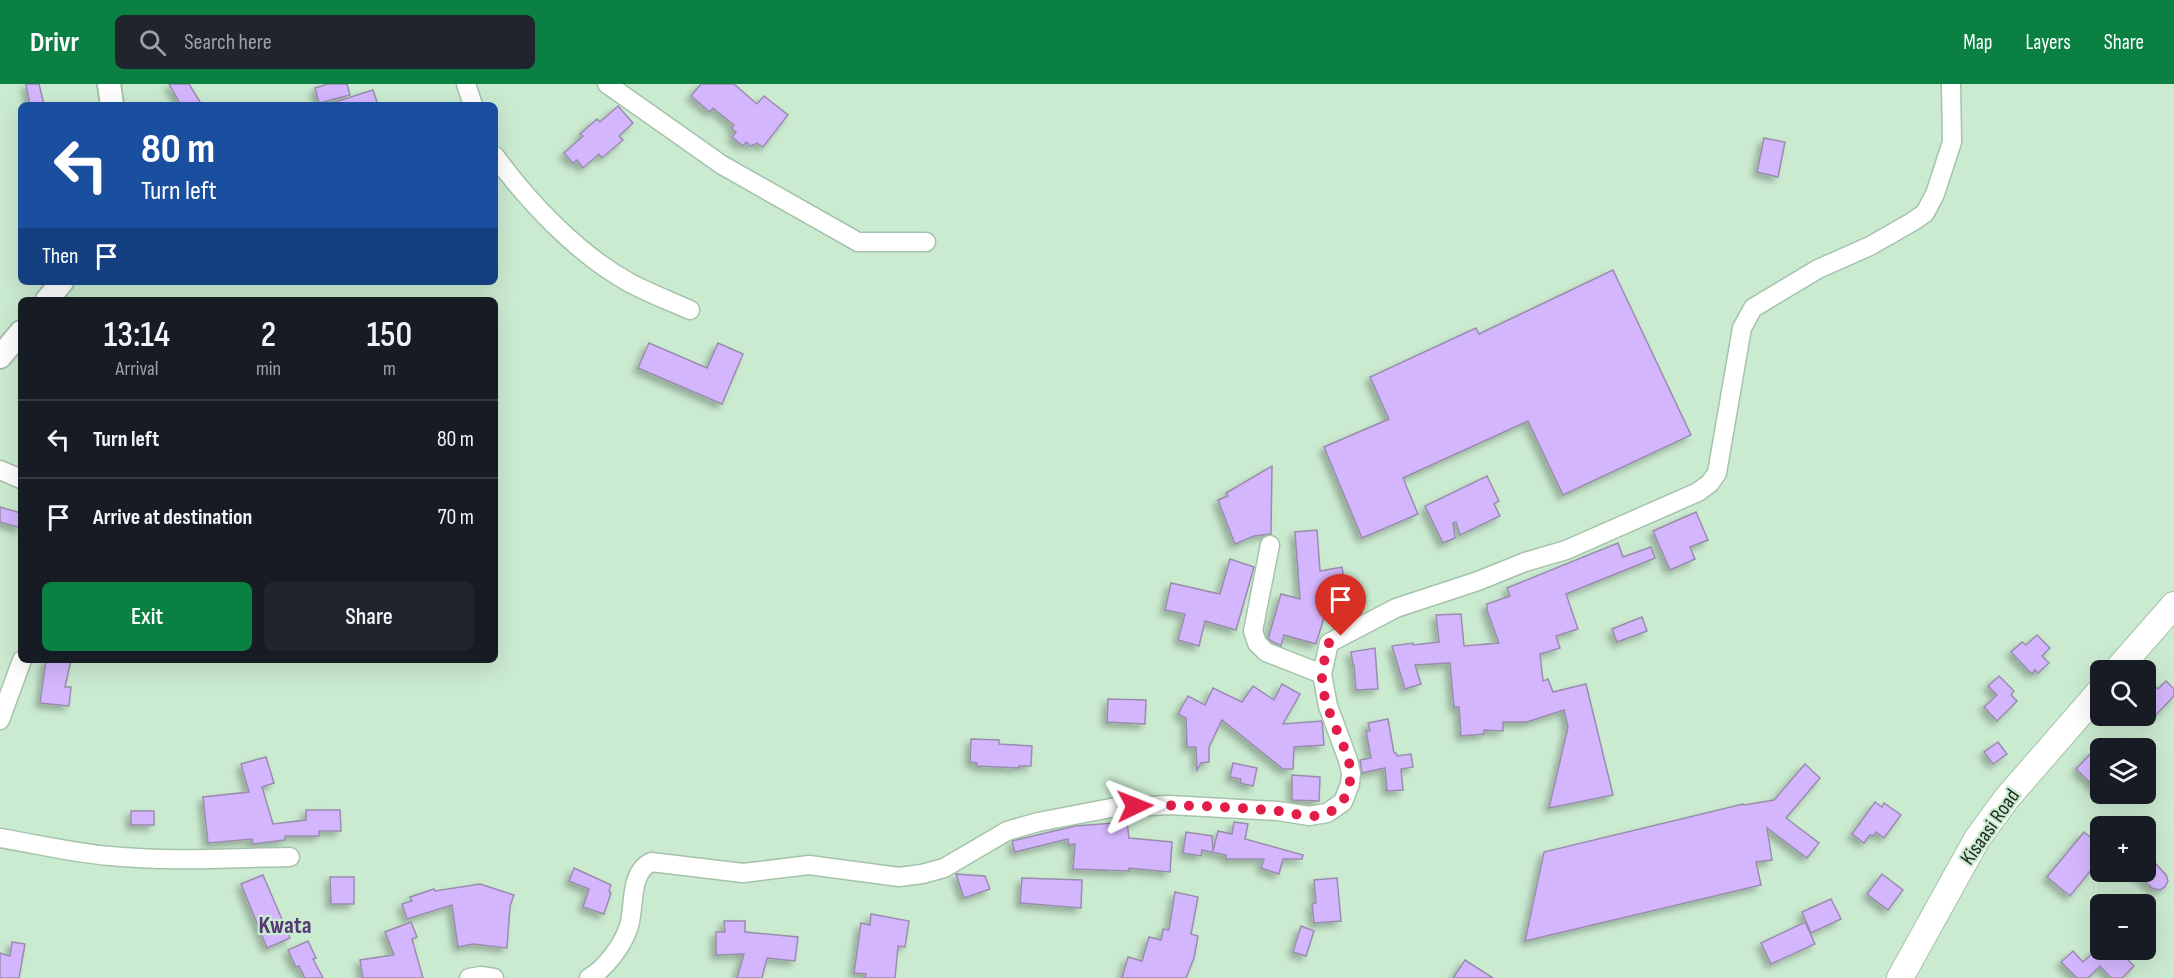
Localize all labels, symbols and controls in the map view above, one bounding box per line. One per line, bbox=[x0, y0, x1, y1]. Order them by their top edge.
search box bbox=[115, 15, 535, 69]
text: Drivr bbox=[30, 26, 79, 59]
icon: search bbox=[136, 26, 169, 59]
text: Search here bbox=[184, 29, 272, 56]
text: Map bbox=[1963, 30, 1992, 55]
text: Layers bbox=[2025, 30, 2071, 55]
text: Share bbox=[2104, 30, 2144, 55]
text: 80 m bbox=[141, 124, 215, 175]
icon: left bbox=[42, 126, 120, 204]
text: Turn left bbox=[141, 175, 217, 207]
icon: arrive bbox=[90, 240, 123, 273]
text: Then bbox=[42, 243, 78, 270]
text: 13:14 bbox=[104, 314, 170, 357]
text: 2 bbox=[261, 314, 276, 357]
text: 150 bbox=[367, 314, 412, 357]
text: Arrival bbox=[115, 357, 158, 381]
text: min bbox=[256, 357, 281, 381]
text: m bbox=[383, 357, 396, 381]
icon: left bbox=[42, 423, 75, 456]
text: Turn left bbox=[93, 426, 159, 453]
text: 80 m bbox=[437, 426, 474, 453]
icon: arrive bbox=[42, 501, 75, 534]
text: Arrive at destination bbox=[93, 504, 252, 531]
text: 70 m bbox=[438, 504, 474, 531]
pin bbox=[1315, 574, 1366, 636]
button: Exit bbox=[42, 582, 252, 651]
button: Share bbox=[264, 582, 474, 651]
icon: arrive bbox=[1324, 583, 1357, 616]
map controls bbox=[2090, 660, 2156, 960]
button: search bbox=[2090, 660, 2156, 726]
button: layers bbox=[2090, 738, 2156, 804]
position arrow bbox=[1103, 774, 1167, 838]
street label: Kisaasi Road bbox=[1955, 784, 2025, 870]
button: + bbox=[2090, 816, 2156, 882]
button: − bbox=[2090, 894, 2156, 960]
district label: Kwata bbox=[259, 911, 311, 940]

